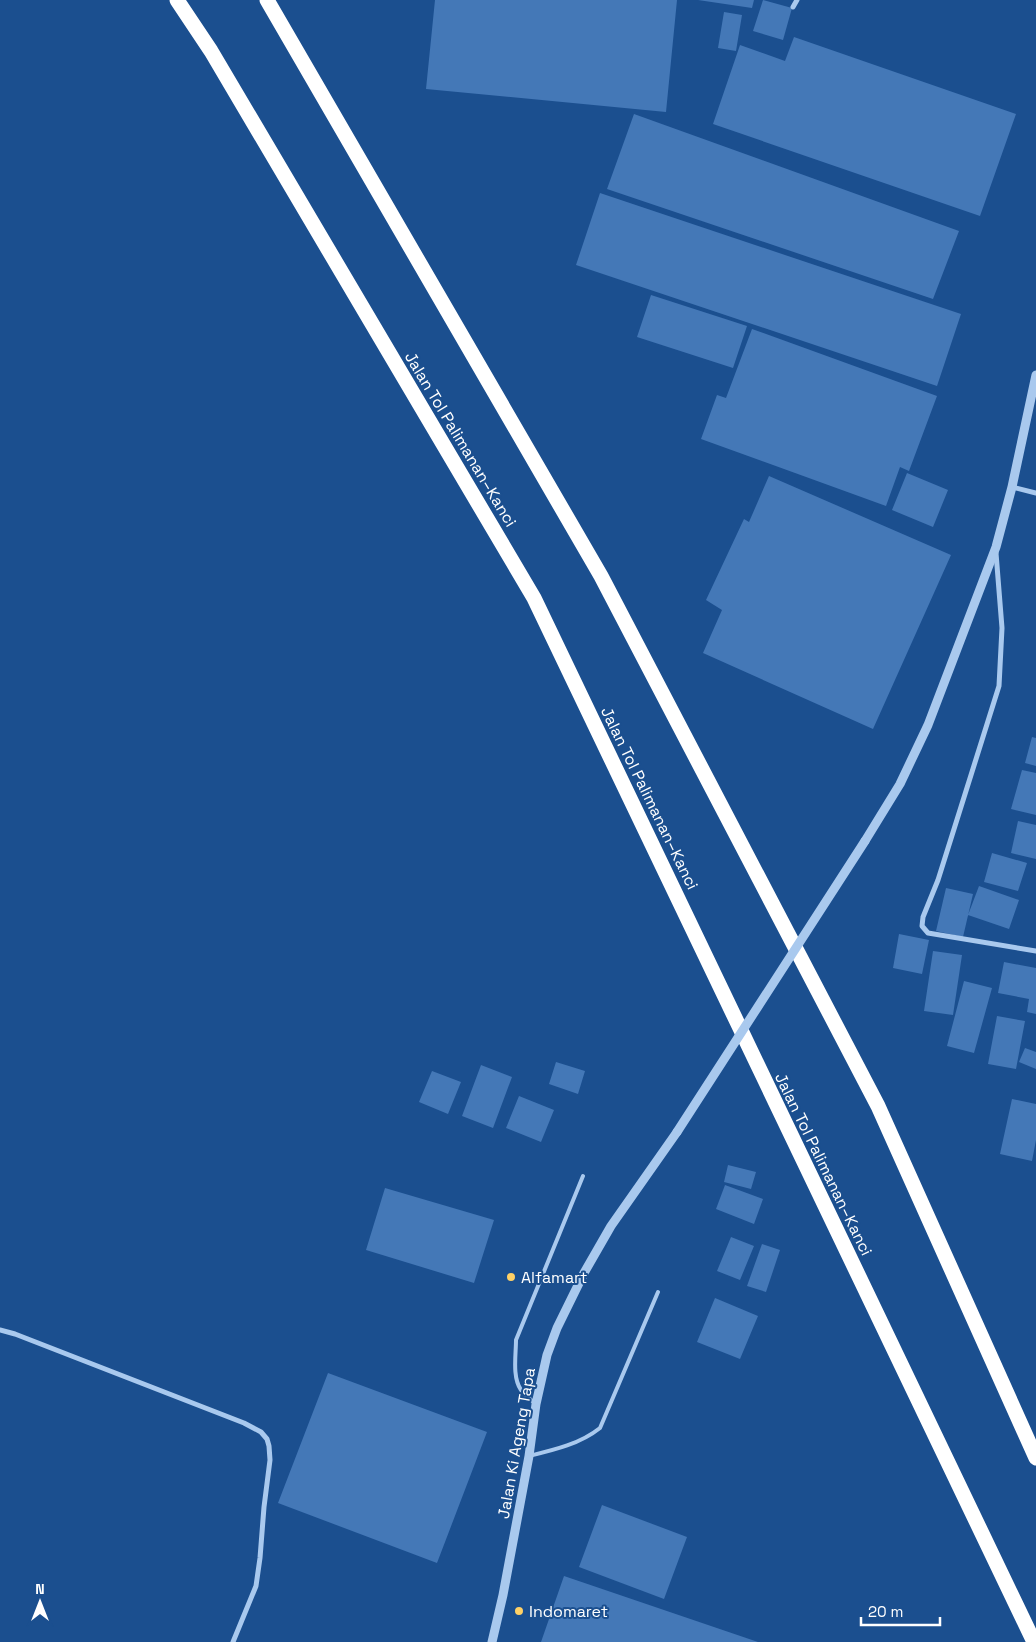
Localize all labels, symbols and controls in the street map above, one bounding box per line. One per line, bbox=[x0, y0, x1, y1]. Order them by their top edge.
street label: Jalan Tol Palimanan–Kanci bbox=[400, 348, 521, 531]
street label: Jalan Tol Palimanan–Kanci bbox=[596, 703, 703, 893]
street label: Jalan Tol Palimanan–Kanci bbox=[770, 1069, 877, 1259]
place label: Alfamart bbox=[521, 1267, 587, 1288]
marker: Alfamart bbox=[505, 1271, 517, 1283]
street label: Jalan Ki Ageng Tapa bbox=[493, 1366, 540, 1520]
north arrow bbox=[15, 1577, 65, 1627]
text: N bbox=[35, 1580, 45, 1598]
scale bar bbox=[861, 1594, 940, 1626]
place label: Indomaret bbox=[529, 1601, 608, 1622]
text: 20 m bbox=[868, 1602, 903, 1621]
marker: Indomaret bbox=[513, 1605, 525, 1617]

